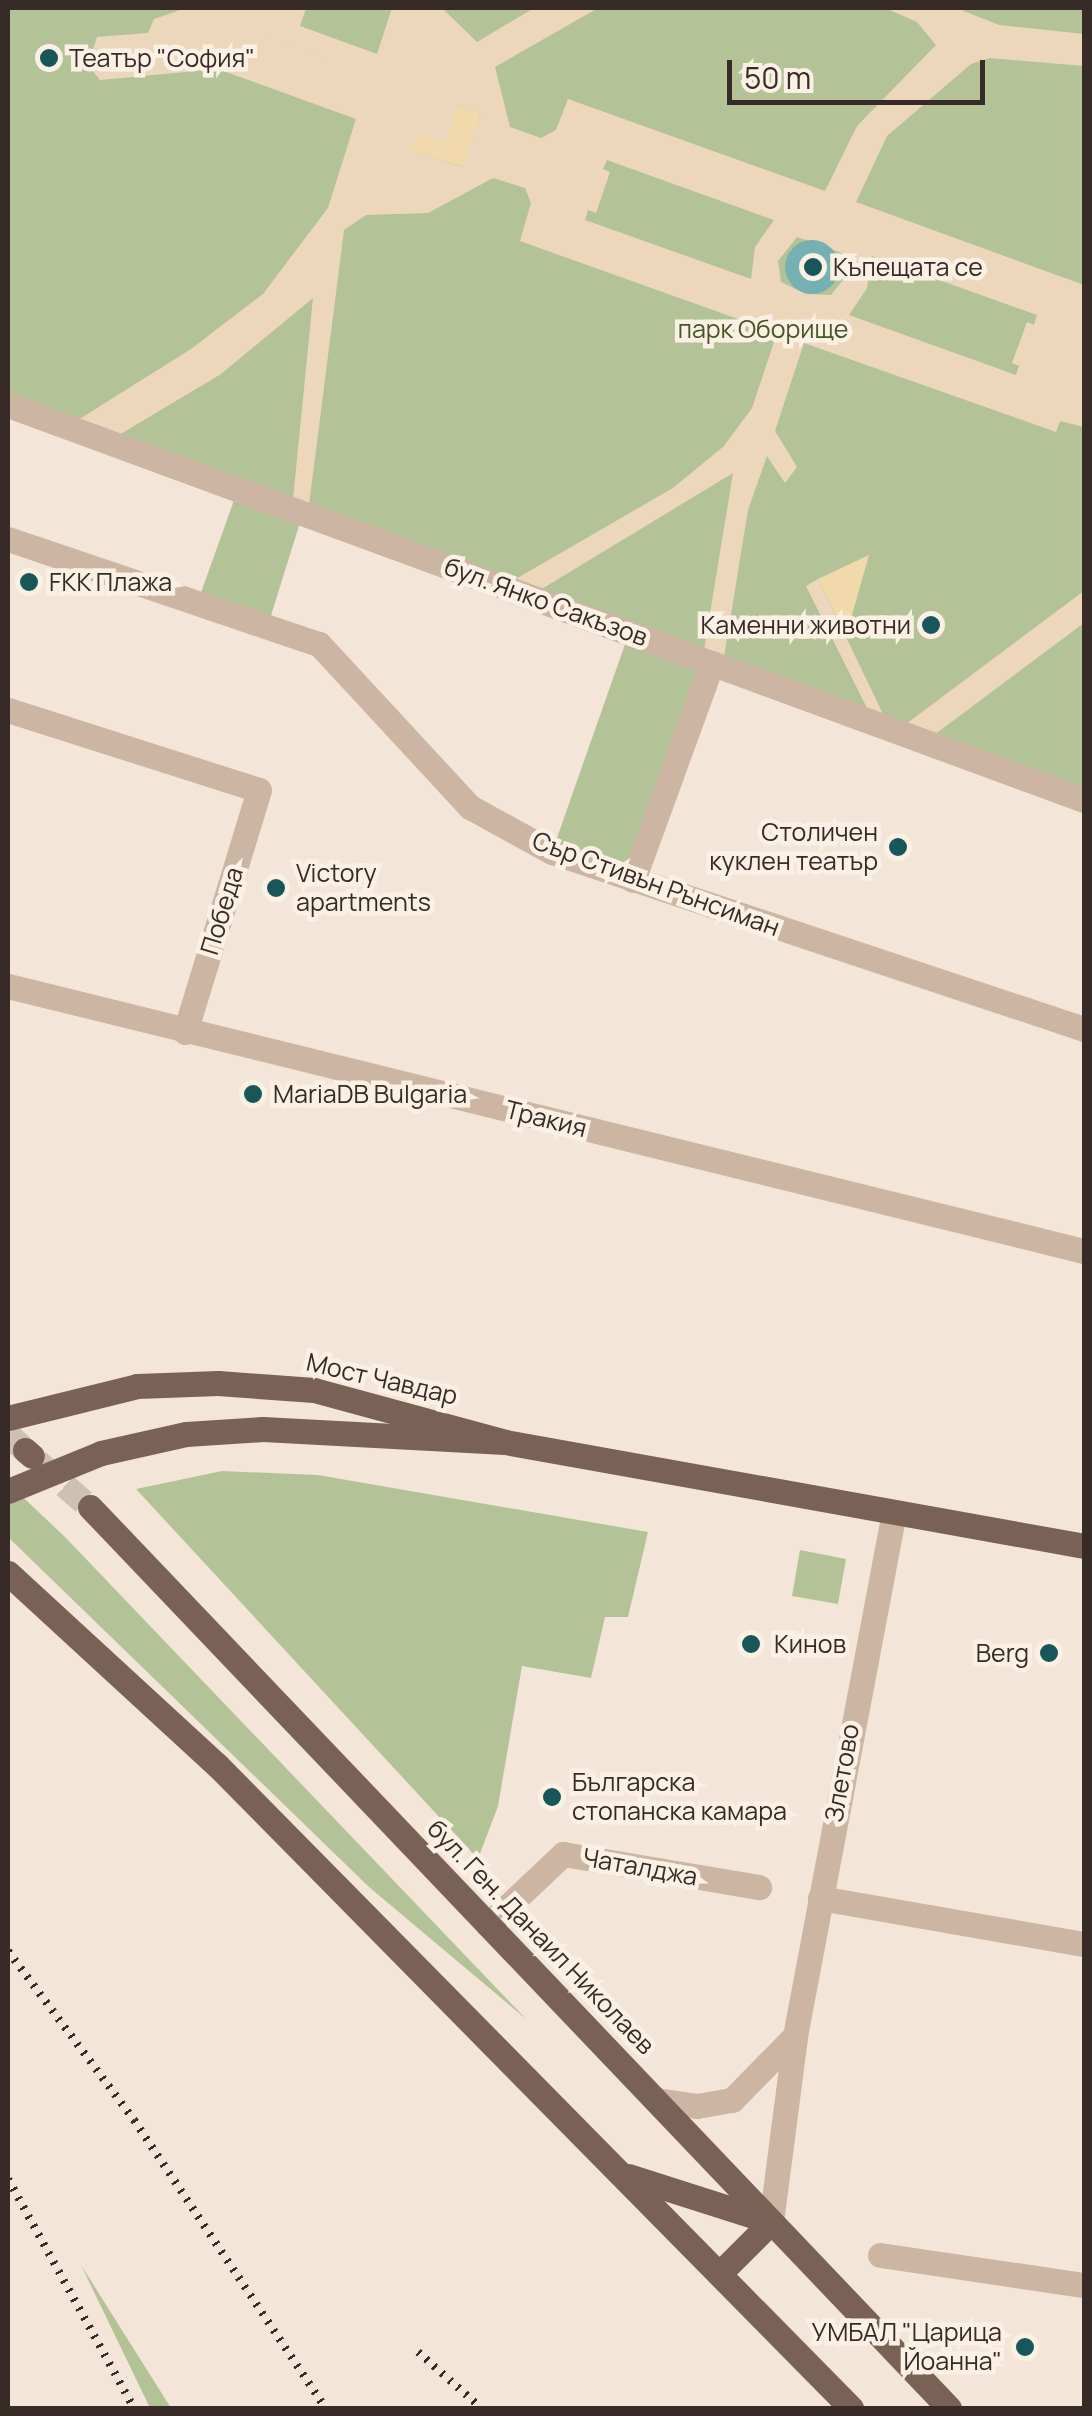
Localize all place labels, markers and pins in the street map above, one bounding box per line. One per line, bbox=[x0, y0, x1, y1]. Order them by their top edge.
place label: Театър "София" bbox=[69, 43, 255, 73]
marker: Театър "София" bbox=[38, 47, 60, 69]
place label: Къпещата се bbox=[833, 252, 983, 282]
marker: Къпещата се bbox=[802, 256, 824, 278]
place label: FKK Плажа bbox=[49, 567, 173, 597]
marker: FKK Плажа bbox=[18, 571, 40, 593]
place label: Каменни животни bbox=[700, 610, 911, 640]
marker: Каменни животни bbox=[920, 614, 942, 636]
place label: Столичен куклен театър bbox=[709, 818, 878, 877]
marker: Столичен куклен театър bbox=[887, 836, 909, 858]
place label: Victory apartments bbox=[296, 859, 431, 918]
marker: Victory apartments bbox=[265, 877, 287, 899]
place label: MariaDB Bulgaria bbox=[273, 1079, 467, 1109]
marker: MariaDB Bulgaria bbox=[242, 1083, 264, 1105]
place label: Кинов bbox=[774, 1629, 846, 1659]
marker: Кинов bbox=[738, 1631, 764, 1657]
place label: Berg bbox=[976, 1638, 1029, 1668]
marker: Berg bbox=[1038, 1642, 1060, 1664]
place label: Българска стопанска камара bbox=[572, 1768, 787, 1827]
marker: Българска стопанска камара bbox=[541, 1786, 563, 1808]
place label: УМБАЛ "Царица Йоанна" bbox=[812, 2318, 1002, 2377]
marker: УМБАЛ "Царица Йоанна" bbox=[1012, 2334, 1038, 2360]

